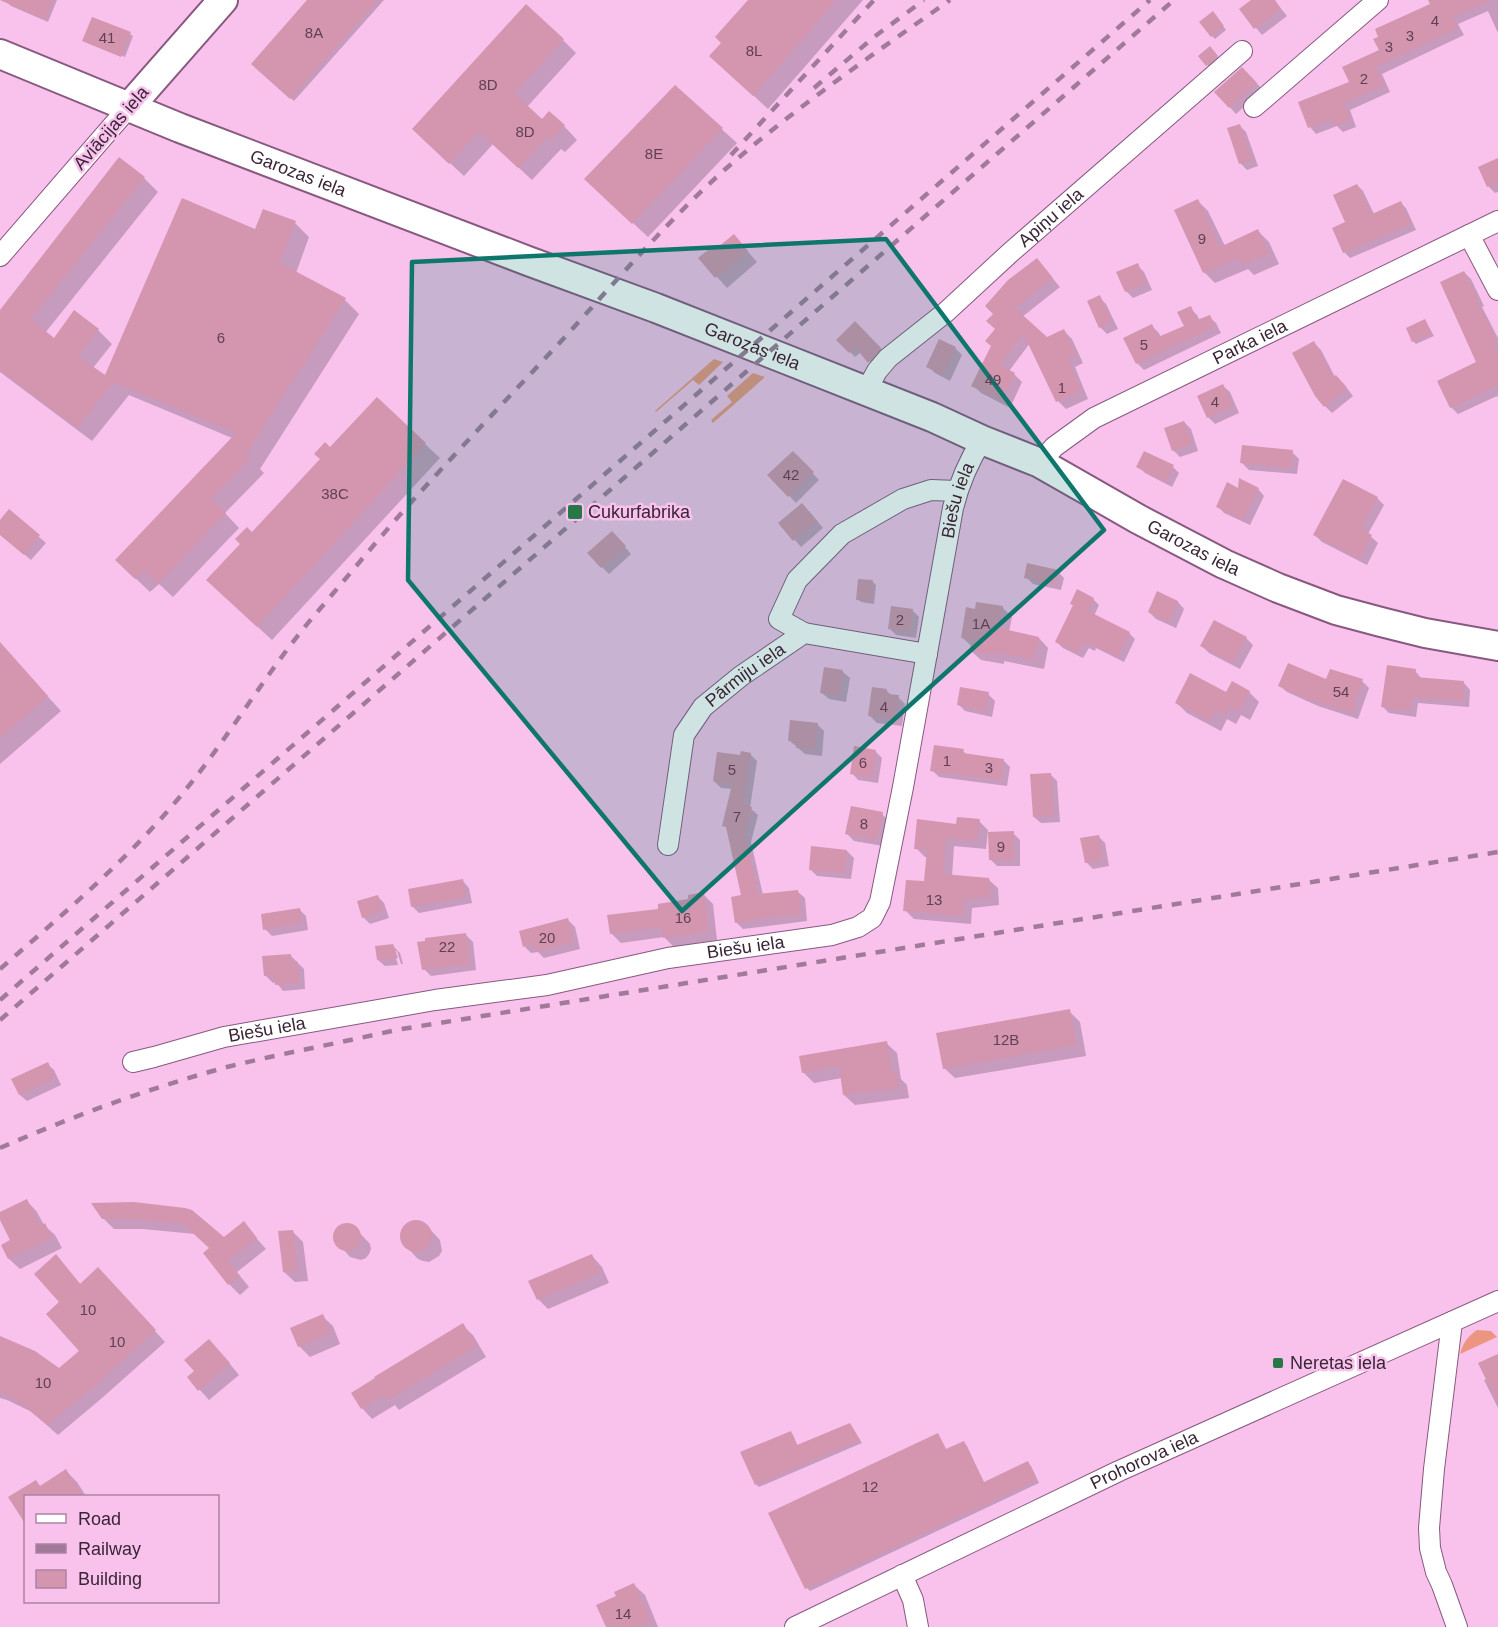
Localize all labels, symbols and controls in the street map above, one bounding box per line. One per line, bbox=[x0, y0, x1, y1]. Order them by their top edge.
house number: 4 bbox=[1431, 12, 1439, 29]
house number: 8A bbox=[305, 24, 323, 41]
house number: 3 bbox=[1406, 27, 1414, 44]
house number: 41 bbox=[99, 29, 115, 46]
house number: 3 bbox=[1385, 38, 1393, 55]
house number: 8L bbox=[746, 42, 762, 59]
house number: 2 bbox=[1360, 70, 1368, 87]
house number: 8D bbox=[478, 76, 498, 93]
street label: Aviācijas iela bbox=[69, 82, 153, 174]
house number: 8D bbox=[515, 123, 535, 140]
house number: 8E bbox=[645, 145, 663, 162]
street label: Garozas iela bbox=[247, 146, 350, 201]
street label: Apiņu iela bbox=[1014, 183, 1088, 251]
house number: 9 bbox=[1198, 230, 1206, 247]
street label: Parka iela bbox=[1209, 315, 1291, 369]
street label: Garozas iela bbox=[702, 318, 804, 374]
house number: 6 bbox=[217, 329, 225, 346]
house number: 5 bbox=[1140, 336, 1148, 353]
house number: 49 bbox=[985, 371, 1001, 388]
house number: 1 bbox=[1058, 379, 1066, 396]
house number: 4 bbox=[1211, 393, 1219, 410]
street label: Biešu iela bbox=[938, 458, 978, 540]
house number: 42 bbox=[783, 466, 799, 483]
house number: 38C bbox=[321, 485, 349, 502]
place label: Cukurfabrika bbox=[588, 502, 691, 522]
marker: Cukurfabrika bbox=[566, 503, 584, 521]
street label: Garozas iela bbox=[1144, 516, 1244, 580]
house number: 2 bbox=[896, 611, 904, 628]
house number: 1A bbox=[972, 615, 990, 632]
street label: Pārmiju iela bbox=[701, 638, 790, 711]
house number: 54 bbox=[1333, 683, 1349, 700]
house number: 4 bbox=[880, 698, 888, 715]
house number: 1 bbox=[943, 752, 951, 769]
house number: 6 bbox=[859, 754, 867, 771]
house number: 3 bbox=[985, 759, 993, 776]
house number: 5 bbox=[728, 761, 736, 778]
house number: 7 bbox=[733, 808, 741, 825]
house number: 8 bbox=[860, 815, 868, 832]
house number: 9 bbox=[997, 838, 1005, 855]
house number: 13 bbox=[926, 891, 942, 908]
house number: 16 bbox=[675, 909, 691, 926]
house number: 20 bbox=[539, 929, 555, 946]
street label: Biešu iela bbox=[706, 932, 787, 962]
house number: 22 bbox=[439, 938, 455, 955]
street label: Biešu iela bbox=[227, 1013, 308, 1046]
house number: 12B bbox=[993, 1031, 1019, 1048]
house number: 10 bbox=[80, 1301, 96, 1318]
house number: 10 bbox=[109, 1333, 125, 1350]
place label: Neretas iela bbox=[1290, 1353, 1387, 1373]
marker: Neretas iela bbox=[1271, 1356, 1285, 1370]
house number: 10 bbox=[35, 1374, 51, 1391]
street label: Prohorova iela bbox=[1087, 1426, 1202, 1493]
house number: 12 bbox=[862, 1478, 878, 1495]
legend bbox=[24, 1495, 219, 1603]
text: Road bbox=[78, 1509, 121, 1529]
text: Railway bbox=[78, 1539, 141, 1559]
text: Building bbox=[78, 1569, 142, 1589]
house number: 14 bbox=[615, 1605, 631, 1622]

